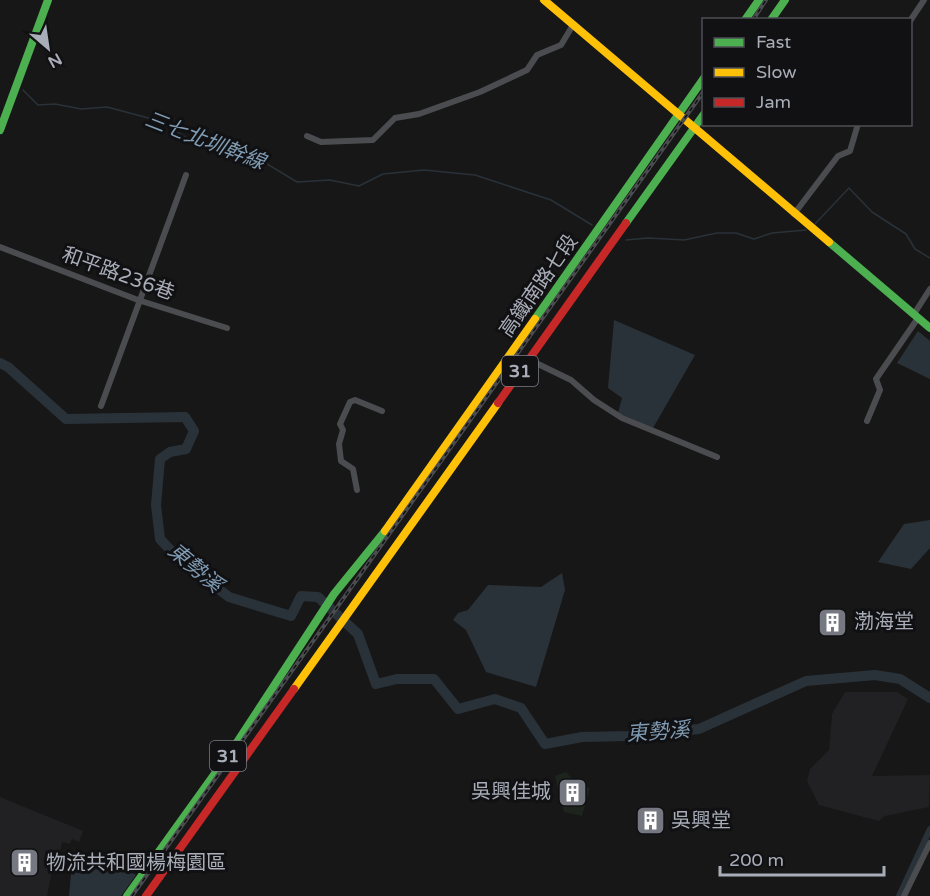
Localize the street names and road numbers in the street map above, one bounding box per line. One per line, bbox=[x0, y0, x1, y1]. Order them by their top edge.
street label: 高鐵南路七段 bbox=[495, 230, 583, 342]
street label: 和平路236巷 bbox=[59, 243, 177, 305]
road number: 31 bbox=[502, 356, 538, 386]
road number: 31 bbox=[210, 741, 246, 771]

